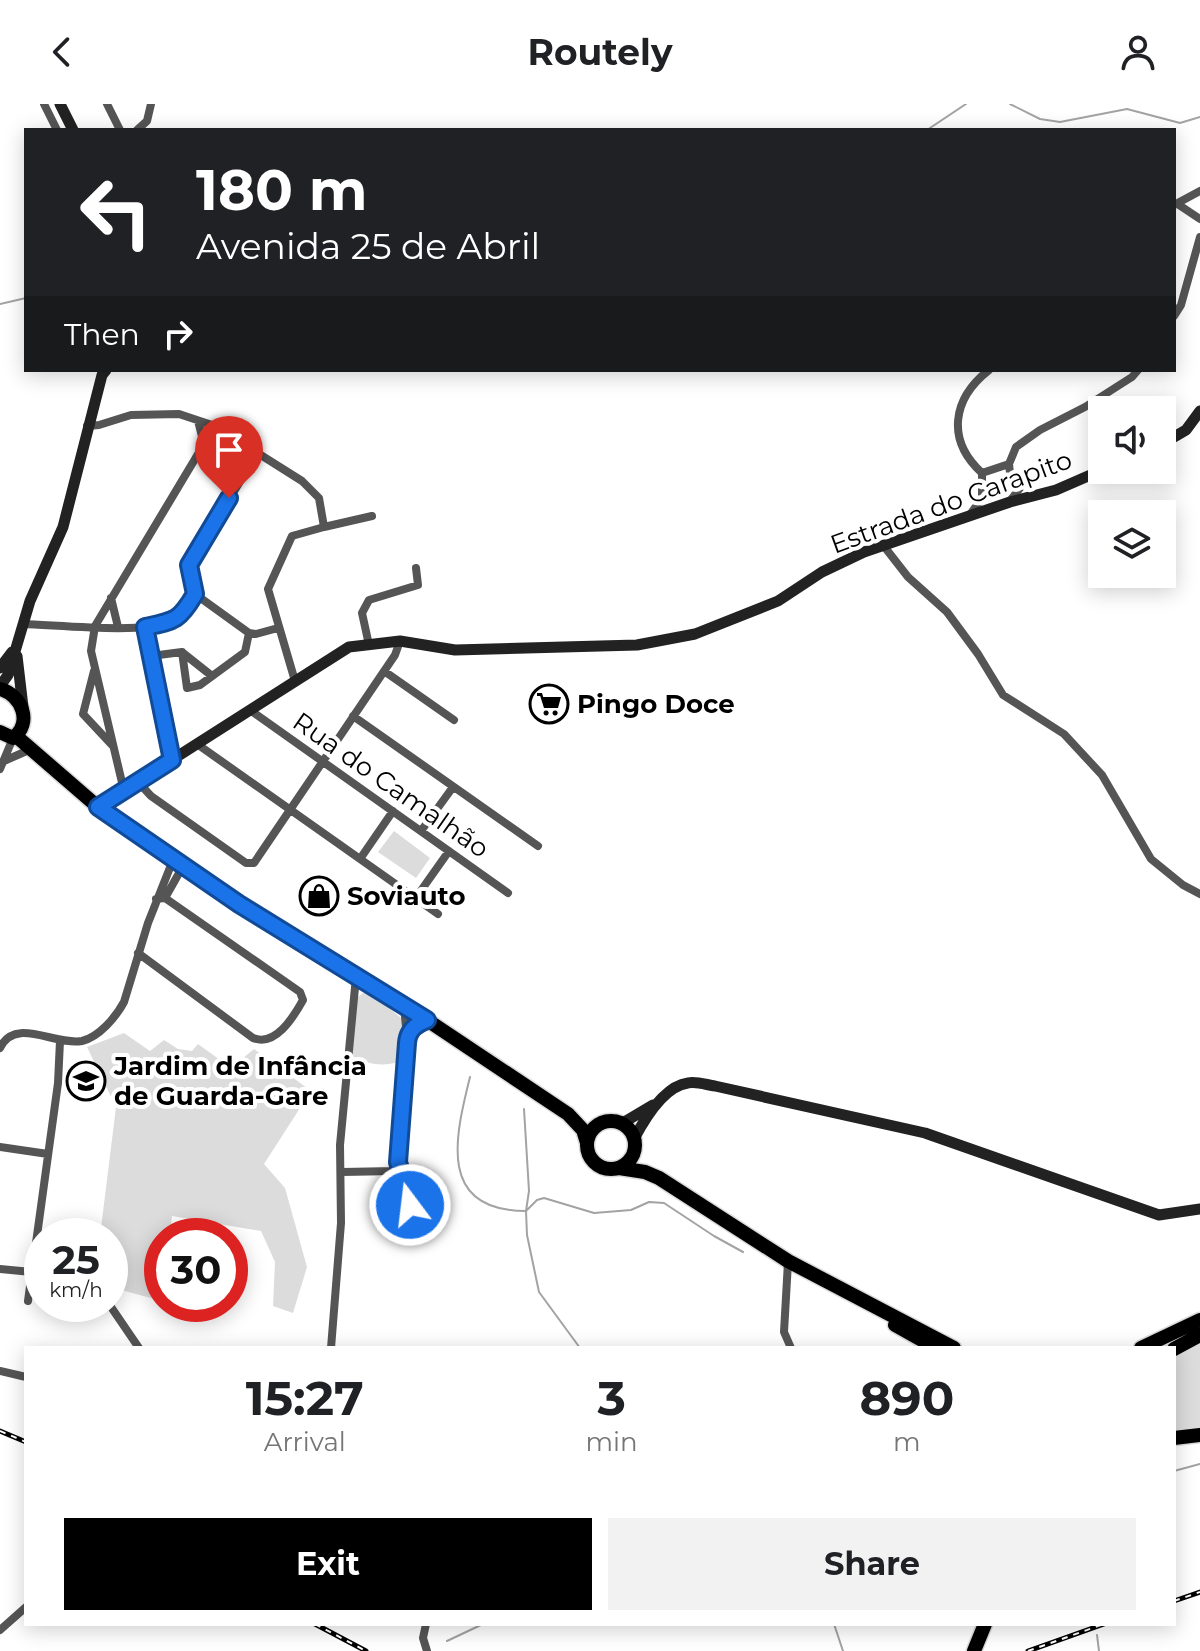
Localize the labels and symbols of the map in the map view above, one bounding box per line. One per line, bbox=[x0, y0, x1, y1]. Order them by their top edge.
pin bbox=[195, 416, 263, 498]
street label: Estrada do Carapito bbox=[826, 443, 1076, 561]
supermarket icon: Pingo Doce bbox=[528, 683, 570, 725]
place label: Pingo Doce bbox=[577, 688, 735, 720]
street label: Rua do Camalhão bbox=[287, 705, 495, 865]
shop icon: Soviauto bbox=[298, 875, 340, 917]
place label: Soviauto bbox=[347, 880, 465, 912]
place label: Jardim de Infância de Guarda-Gare bbox=[113, 1050, 367, 1112]
school or university icon: Jardim de Infância de Guarda-Gare bbox=[65, 1060, 107, 1102]
position arrow bbox=[368, 1163, 452, 1247]
speed limit sign: 30 bbox=[144, 1218, 248, 1322]

